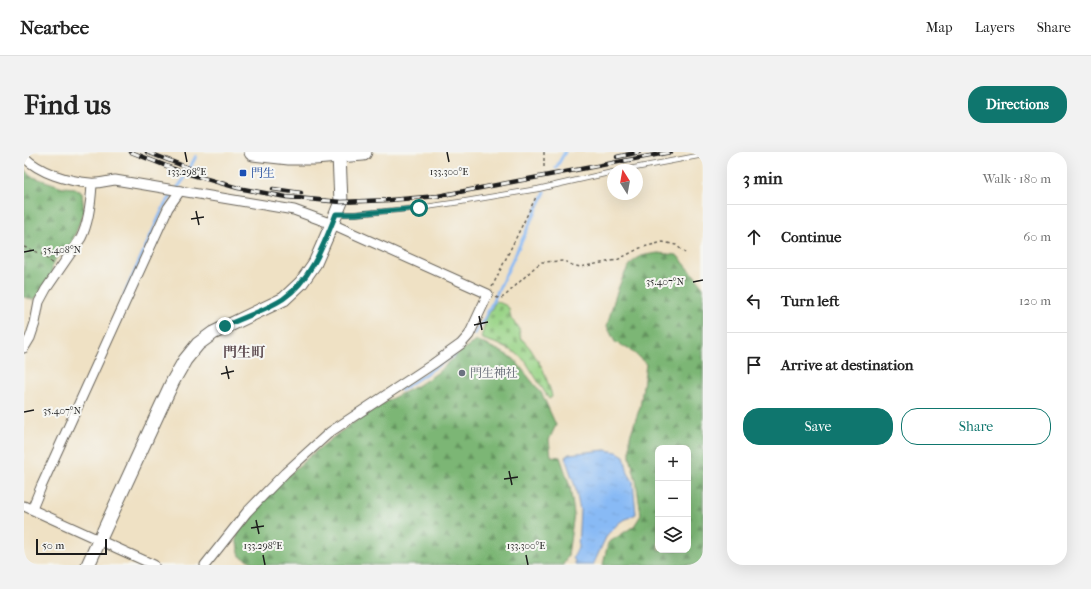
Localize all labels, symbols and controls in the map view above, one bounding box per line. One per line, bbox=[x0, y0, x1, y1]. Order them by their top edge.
text: Nearbee bbox=[20, 17, 89, 39]
text: Map bbox=[926, 19, 953, 36]
text: Layers bbox=[975, 19, 1015, 36]
text: Share bbox=[1037, 19, 1071, 36]
button: Directions bbox=[968, 86, 1067, 123]
text: Find us bbox=[24, 88, 111, 121]
north arrow bbox=[607, 164, 643, 200]
text: 133.298°E bbox=[168, 166, 206, 178]
place label: 門生 bbox=[251, 166, 275, 180]
text: 133.300°E bbox=[430, 166, 468, 178]
marker: 門生 bbox=[238, 168, 248, 178]
text: 3 min bbox=[743, 168, 783, 188]
text: Walk · 180 m bbox=[983, 171, 1051, 186]
route start bbox=[410, 199, 428, 217]
icon: ahead bbox=[743, 226, 765, 248]
text: Continue bbox=[781, 228, 841, 246]
text: 60 m bbox=[1023, 229, 1051, 244]
text: 35.408°N bbox=[43, 244, 82, 256]
text: 35.407°N bbox=[646, 276, 684, 288]
icon: left bbox=[743, 290, 765, 312]
text: Turn left bbox=[781, 292, 839, 310]
text: 120 m bbox=[1019, 293, 1051, 308]
route end bbox=[216, 317, 234, 335]
district label: 門生町 bbox=[223, 344, 266, 361]
icon: arrive bbox=[743, 354, 765, 376]
text: Arrive at destination bbox=[781, 356, 913, 374]
place label: 門生神社 bbox=[470, 366, 518, 380]
marker: 門生神社 bbox=[457, 368, 467, 378]
text: 35.407°N bbox=[43, 405, 81, 417]
button: Save bbox=[743, 408, 893, 445]
button: Share bbox=[901, 408, 1051, 445]
map controls bbox=[655, 445, 691, 553]
button: + bbox=[655, 445, 691, 481]
button: − bbox=[655, 481, 691, 517]
button: layers bbox=[655, 517, 691, 553]
scale bar bbox=[36, 537, 107, 556]
text: 50 m bbox=[42, 539, 64, 552]
text: 133.298°E bbox=[244, 540, 282, 552]
text: 133.300°E bbox=[507, 540, 545, 552]

